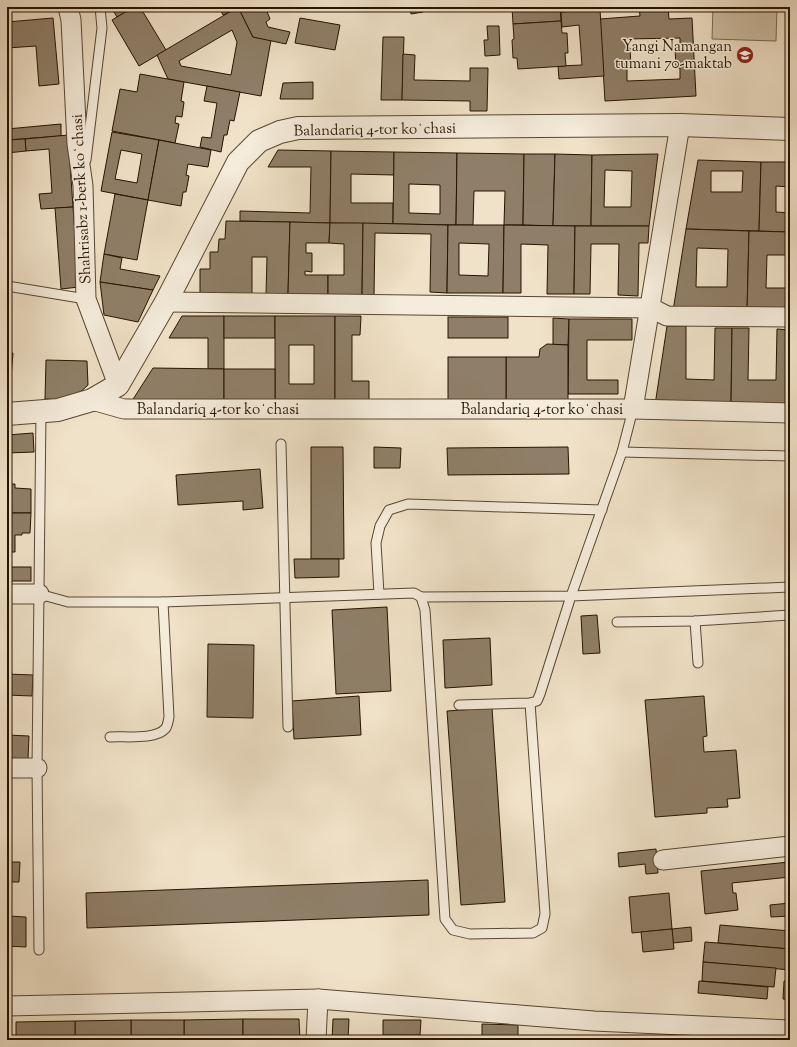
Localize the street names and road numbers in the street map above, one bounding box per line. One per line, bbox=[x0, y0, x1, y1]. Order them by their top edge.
street label: Shahrisabz 1-berk koʻchasi bbox=[68, 113, 97, 284]
street label: Balandariq 4-tor koʻchasi bbox=[294, 119, 457, 142]
street label: Balandariq 4-tor koʻchasi bbox=[137, 400, 299, 421]
street label: Balandariq 4-tor koʻchasi bbox=[461, 400, 623, 421]

